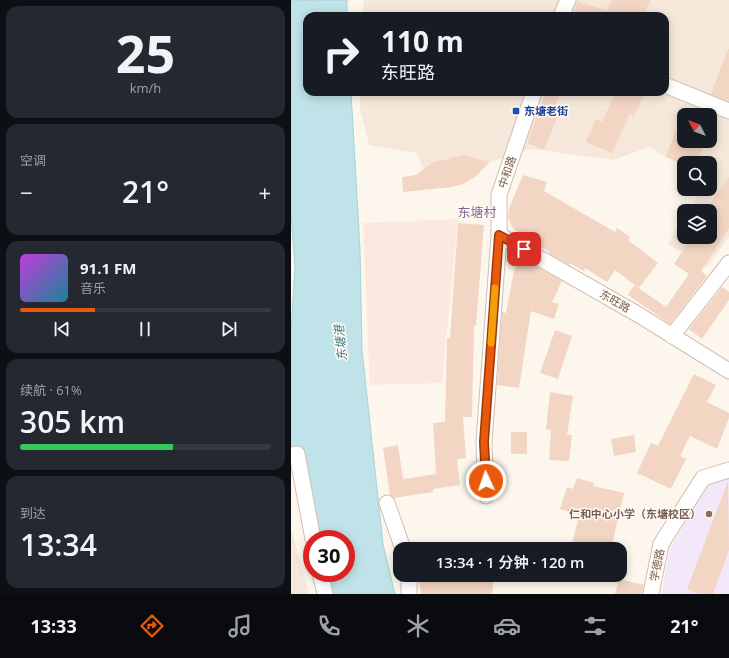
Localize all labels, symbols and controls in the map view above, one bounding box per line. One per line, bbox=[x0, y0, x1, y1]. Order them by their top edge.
text: 25 bbox=[116, 17, 175, 88]
text: 110 m bbox=[381, 22, 464, 60]
icon: right bbox=[315, 28, 367, 80]
text: 东旺路 bbox=[381, 60, 435, 84]
text: km/h bbox=[130, 79, 161, 97]
place label: 东塘老街 bbox=[524, 103, 568, 118]
marker: 东塘老街 bbox=[511, 106, 521, 116]
north arrow bbox=[677, 108, 717, 148]
map controls bbox=[677, 108, 717, 244]
text: 空调 bbox=[20, 151, 46, 169]
street label: 中和路 bbox=[494, 154, 519, 190]
button: search bbox=[677, 156, 717, 196]
text: 21° bbox=[122, 171, 169, 212]
text: − bbox=[20, 177, 33, 207]
text: + bbox=[258, 177, 271, 207]
district label: 东塘村 bbox=[457, 203, 497, 221]
button: layers bbox=[677, 204, 717, 244]
pin bbox=[507, 232, 541, 266]
icon: arrive bbox=[513, 238, 535, 260]
text: 91.1 FM bbox=[80, 258, 136, 278]
text: 音乐 bbox=[80, 279, 106, 297]
street label: 东旺路 bbox=[597, 286, 633, 315]
icon: previous bbox=[51, 318, 73, 340]
icon: pause bbox=[134, 318, 156, 340]
icon: next bbox=[218, 318, 240, 340]
water label: 东塘港 bbox=[330, 322, 351, 362]
text: 续航 · 61% bbox=[20, 381, 82, 399]
text: 305 km bbox=[20, 401, 125, 442]
position arrow bbox=[465, 460, 507, 502]
text: 到达 bbox=[20, 504, 46, 522]
place label: 仁和中心小学（东塘校区） bbox=[569, 506, 701, 521]
marker: 仁和中心小学（东塘校区） bbox=[704, 509, 714, 519]
text: 13:34 bbox=[20, 524, 97, 565]
speed limit sign: 30 bbox=[303, 530, 355, 582]
street label: 学德路 bbox=[646, 547, 667, 583]
text: 13:34 · 1 分钟 · 120 m bbox=[436, 552, 584, 572]
icon: directions bbox=[138, 612, 166, 640]
icon: music bbox=[226, 612, 254, 640]
icon: phone bbox=[315, 612, 343, 640]
icon: climate bbox=[404, 612, 432, 640]
icon: car bbox=[493, 612, 521, 640]
icon: filters bbox=[581, 612, 609, 640]
text: 13:33 bbox=[30, 614, 77, 638]
text: 21° bbox=[670, 614, 699, 638]

